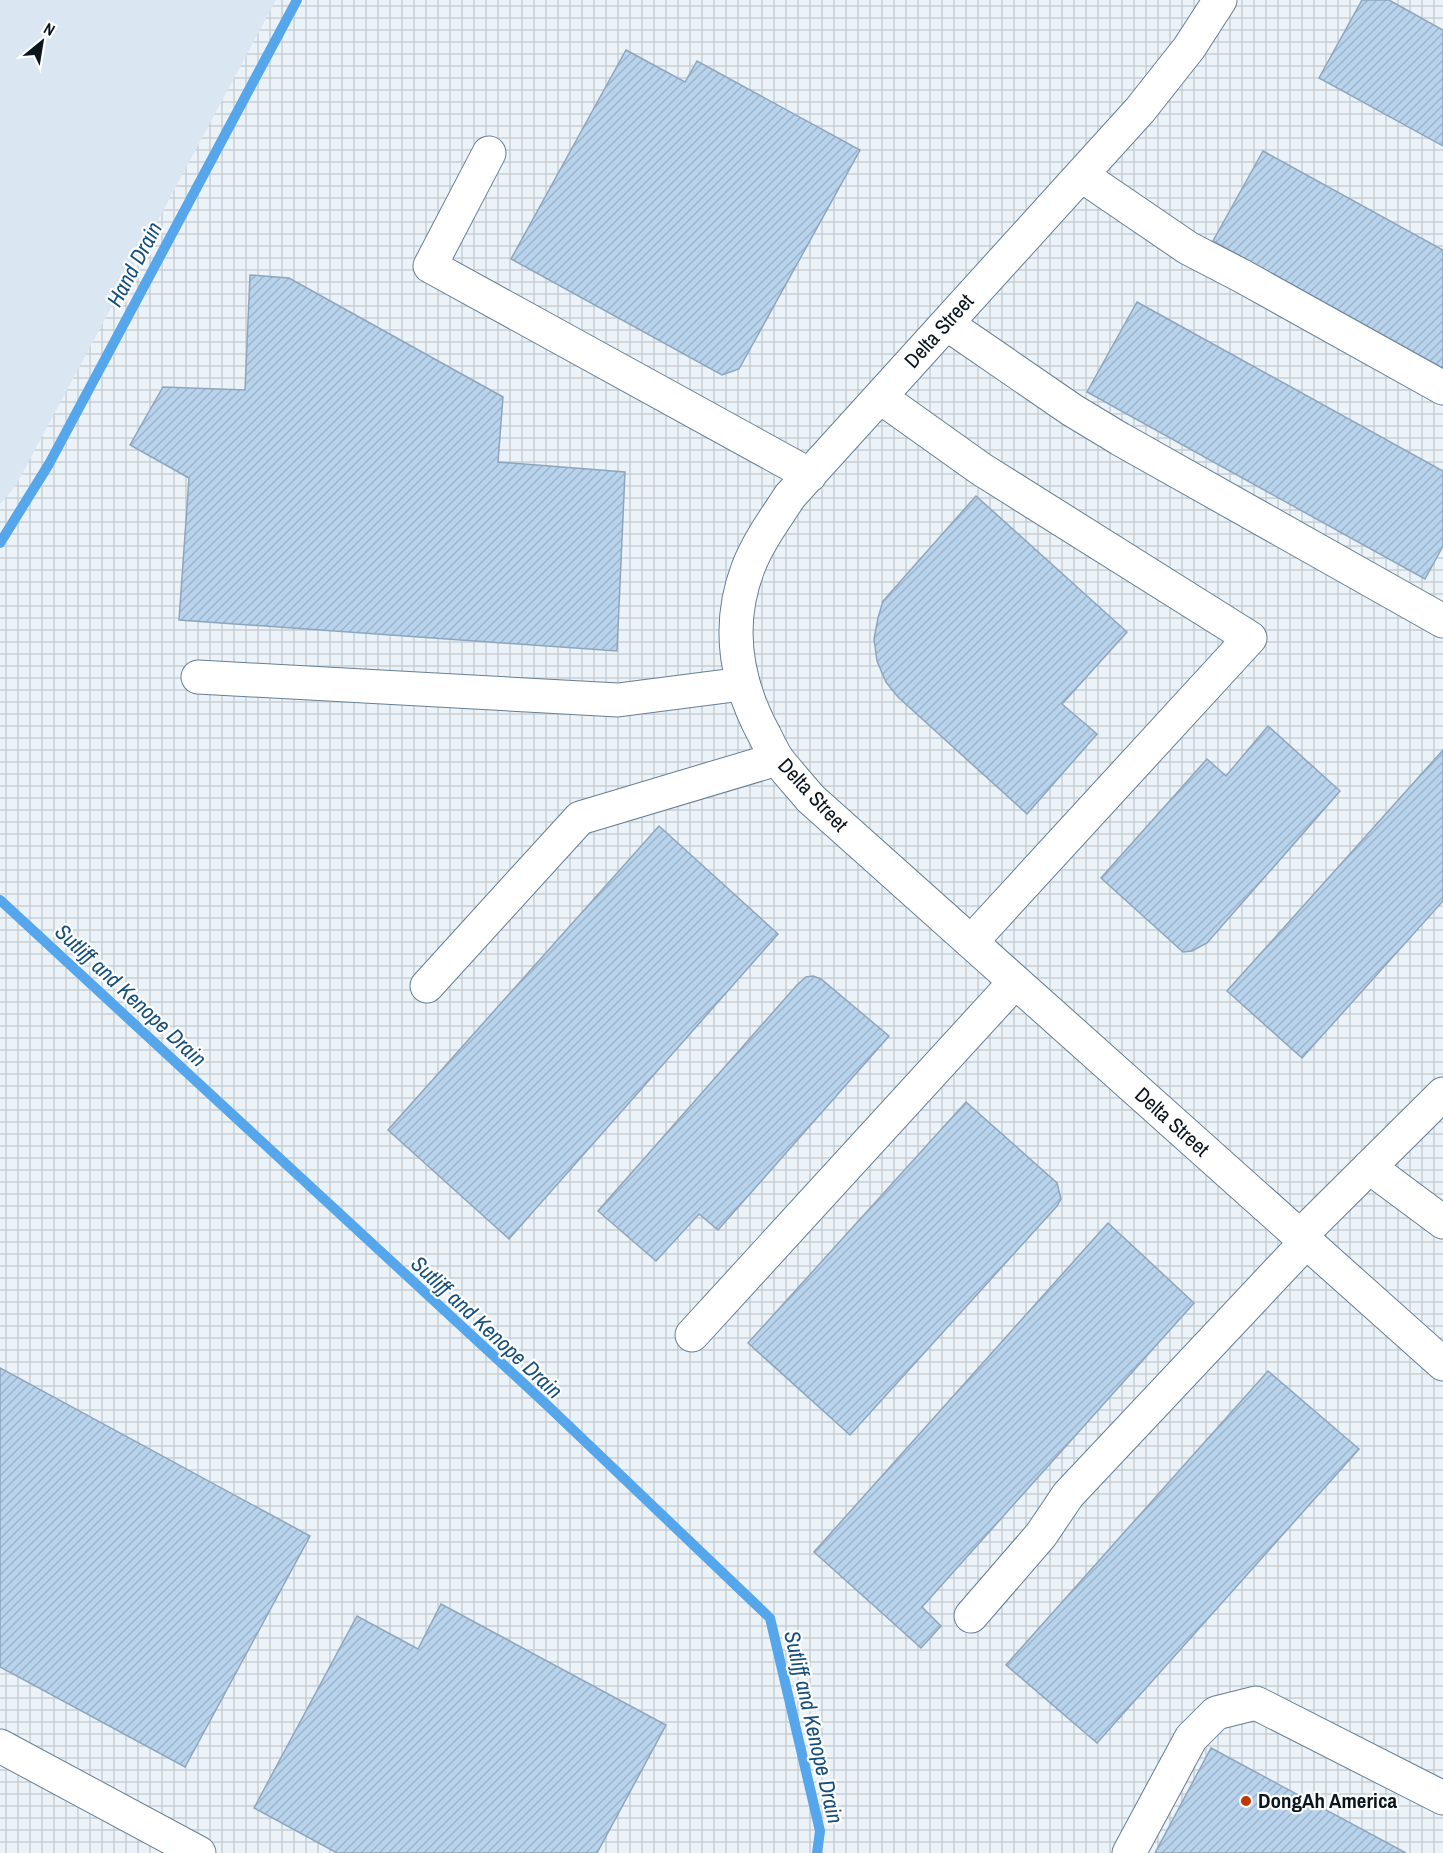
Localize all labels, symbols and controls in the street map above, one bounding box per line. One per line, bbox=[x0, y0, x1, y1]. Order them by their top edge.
north arrow bbox=[12, 12, 72, 72]
text: N bbox=[40, 17, 59, 41]
water label: Hand Drain bbox=[99, 216, 169, 312]
street label: Delta Street bbox=[897, 287, 980, 374]
street label: Delta Street bbox=[772, 752, 855, 838]
water label: Sutliff and Kenope Drain bbox=[49, 917, 213, 1073]
street label: Delta Street bbox=[1129, 1080, 1216, 1163]
water label: Sutliff and Kenope Drain bbox=[405, 1249, 569, 1405]
water label: Sutliff and Kenope Drain bbox=[777, 1628, 851, 1826]
place label: DongAh America bbox=[1258, 1786, 1397, 1815]
marker: DongAh America bbox=[1239, 1794, 1253, 1808]

